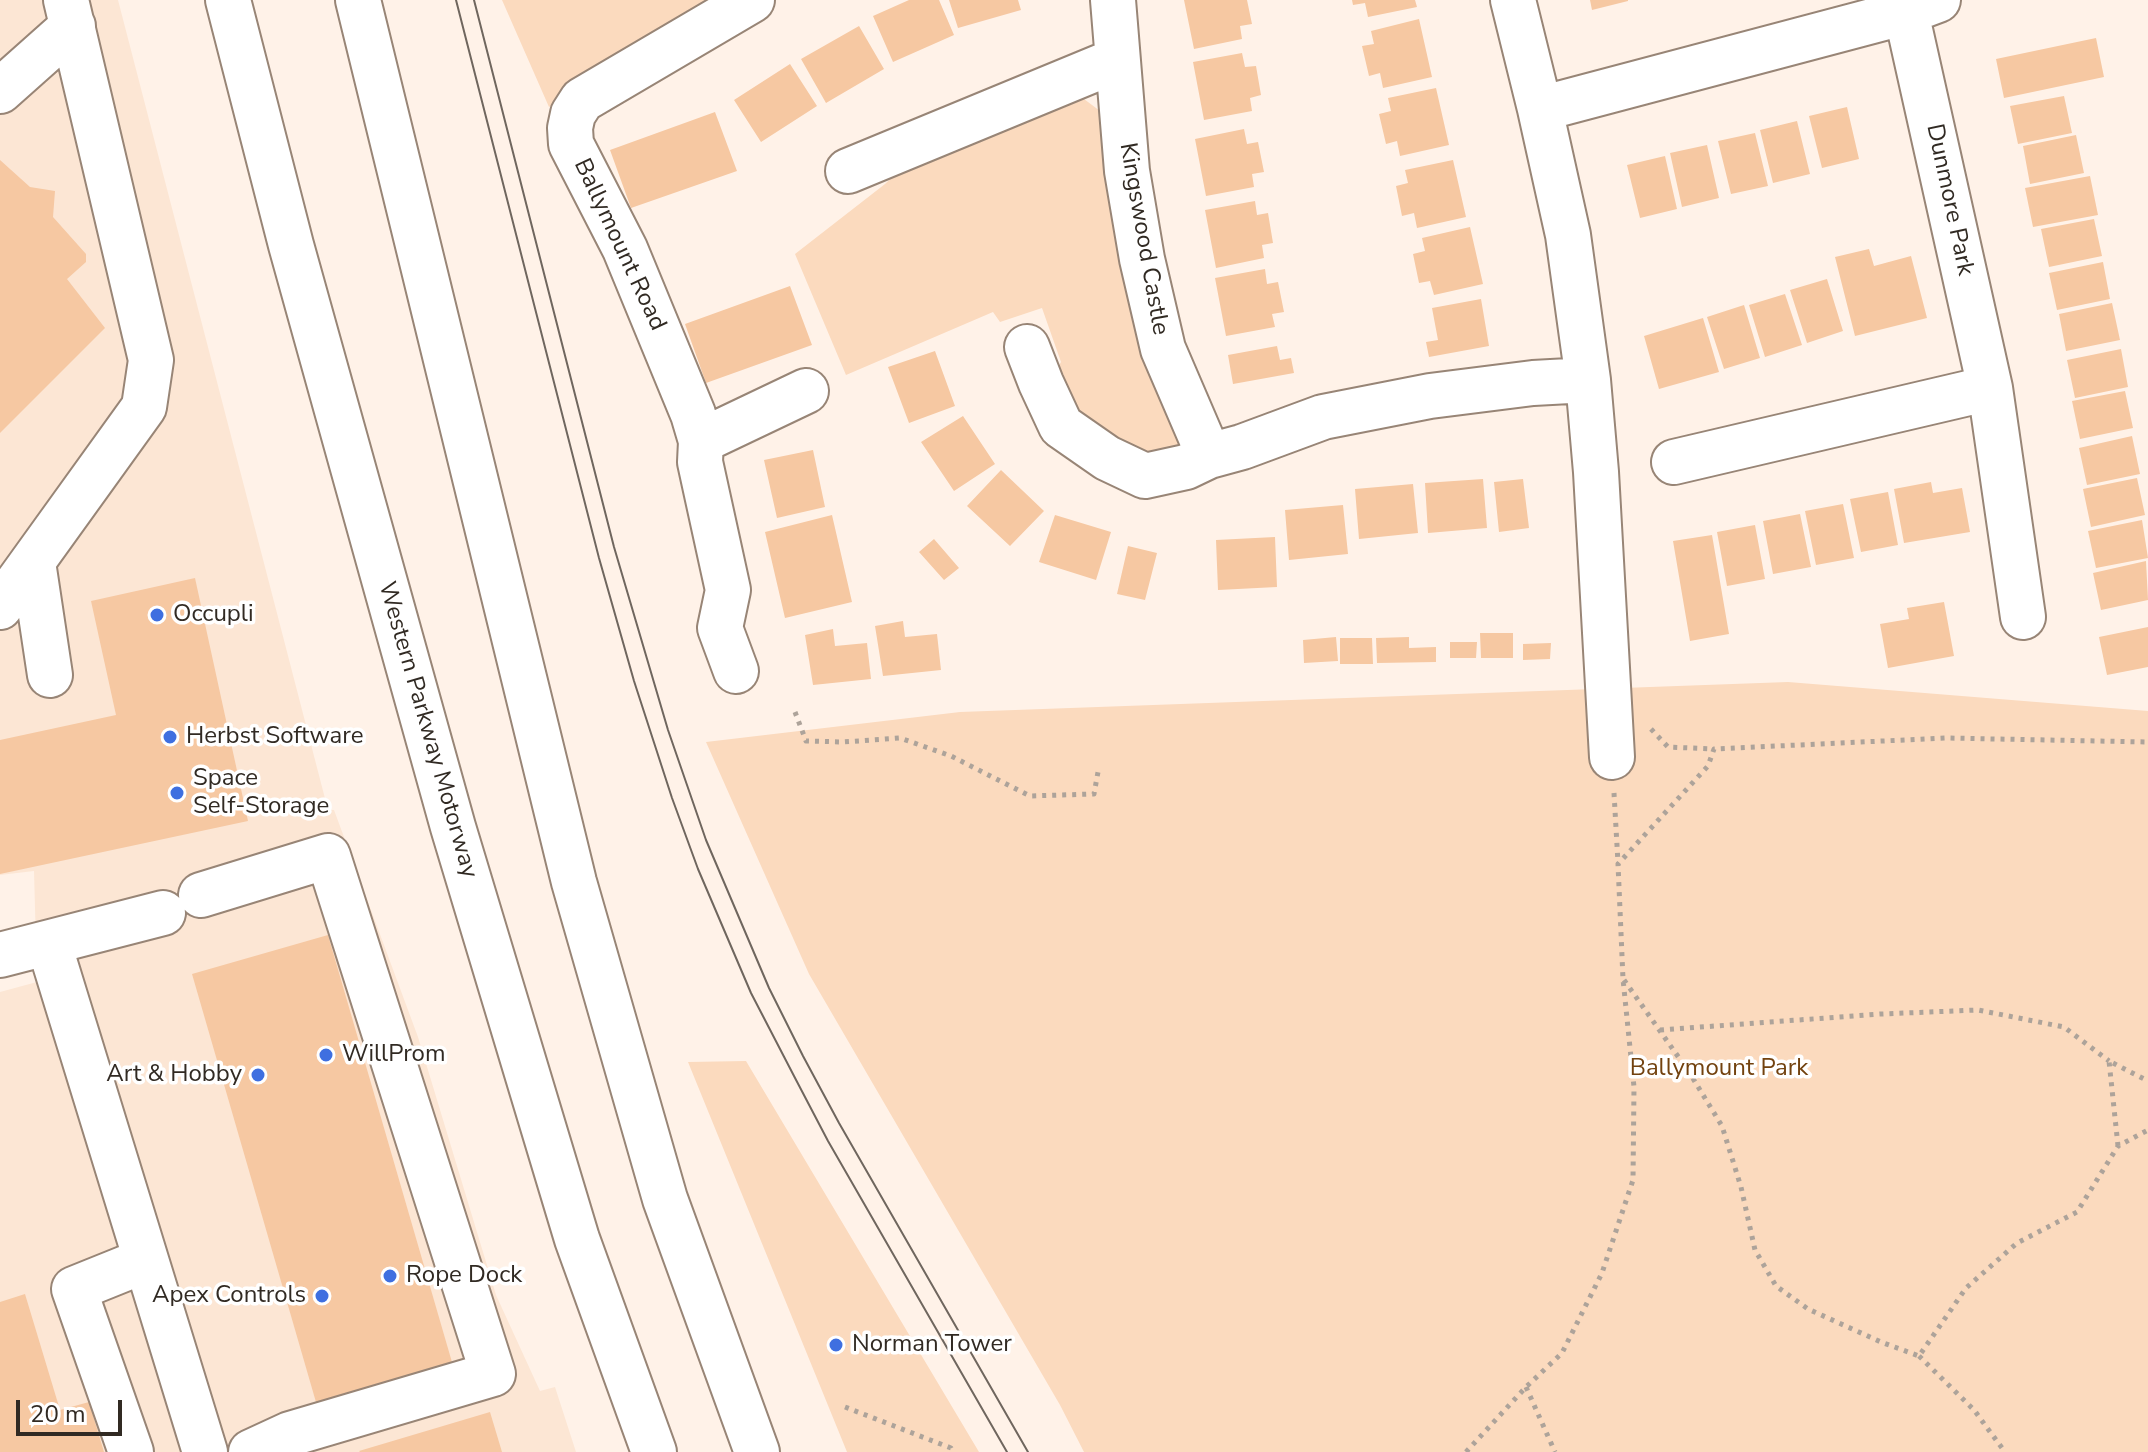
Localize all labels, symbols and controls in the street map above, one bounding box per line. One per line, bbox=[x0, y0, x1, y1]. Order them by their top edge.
street label: Dunmore Park bbox=[1919, 122, 1979, 278]
street label: Kingswood Castle bbox=[1112, 141, 1174, 337]
street label: Ballymount Road bbox=[567, 154, 671, 336]
street label: Western Parkway Motorway bbox=[371, 579, 483, 881]
place label: Occupli bbox=[173, 601, 254, 629]
marker: Occupli bbox=[148, 606, 166, 624]
place label: Herbst Software bbox=[186, 723, 363, 751]
marker: Herbst Software bbox=[161, 728, 179, 746]
place label: Space Self-Storage bbox=[193, 765, 329, 821]
marker: Space Self-Storage bbox=[168, 784, 186, 802]
place label: WillProm bbox=[342, 1041, 445, 1069]
marker: WillProm bbox=[317, 1046, 335, 1064]
park label: Ballymount Park bbox=[1630, 1055, 1808, 1083]
place label: Art & Hobby bbox=[106, 1061, 242, 1089]
marker: Art & Hobby bbox=[249, 1066, 267, 1084]
place label: Rope Dock bbox=[406, 1262, 522, 1290]
marker: Rope Dock bbox=[381, 1267, 399, 1285]
place label: Apex Controls bbox=[152, 1282, 306, 1310]
marker: Apex Controls bbox=[313, 1287, 331, 1305]
place label: Norman Tower bbox=[852, 1331, 1012, 1359]
marker: Norman Tower bbox=[827, 1336, 845, 1354]
scale bar bbox=[20, 1384, 126, 1434]
text: 20 m bbox=[30, 1398, 86, 1430]

